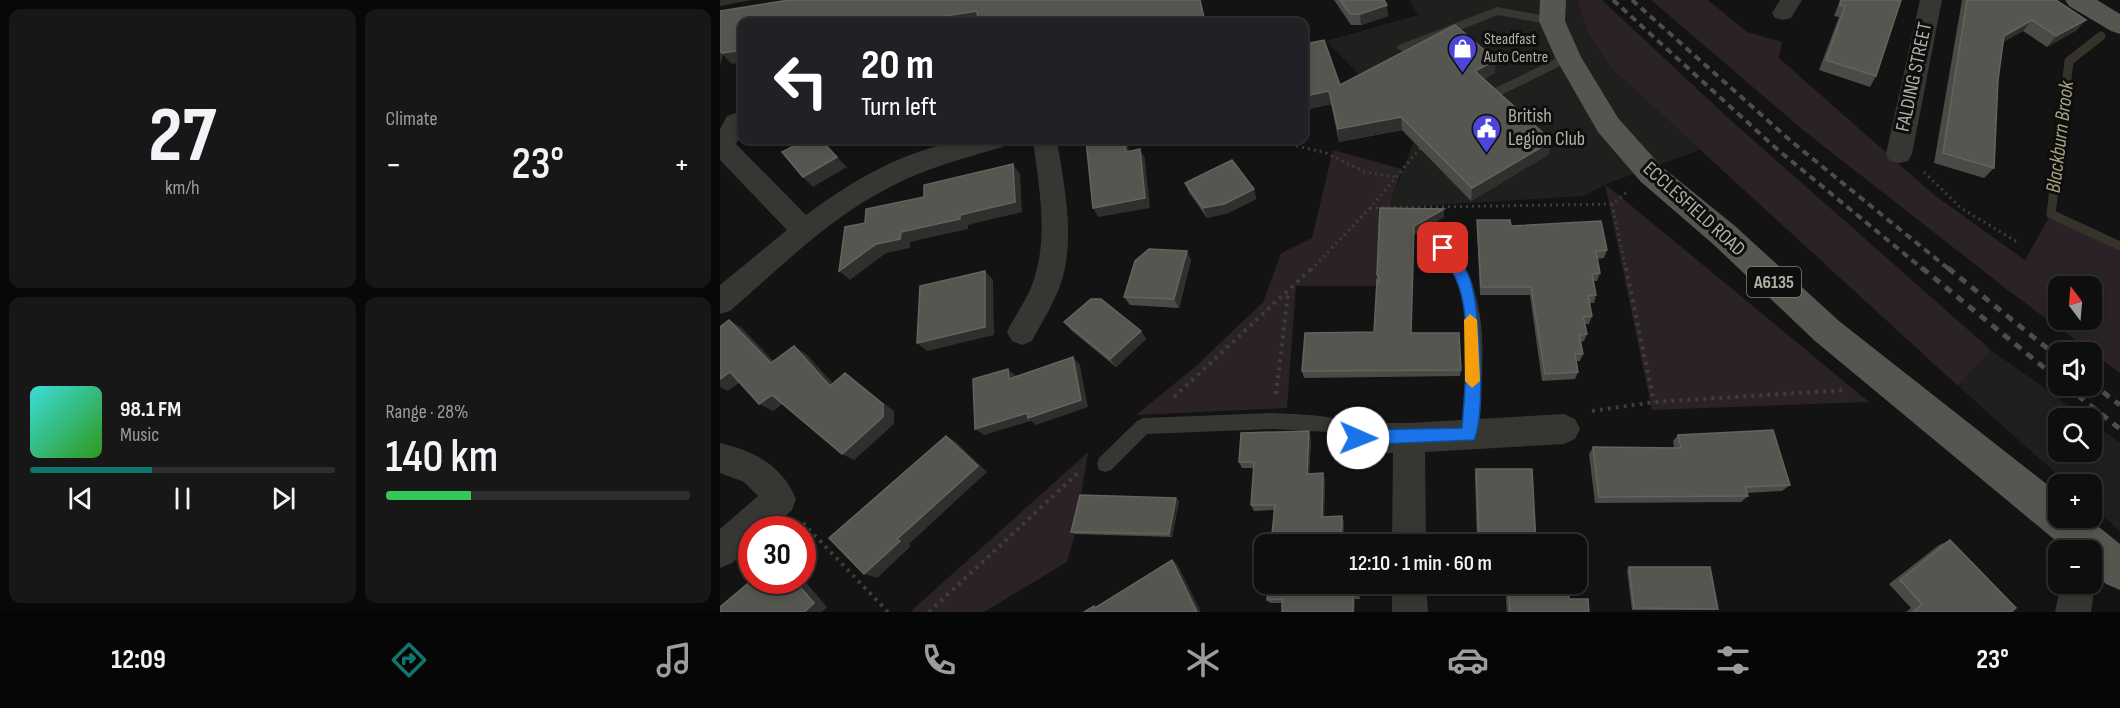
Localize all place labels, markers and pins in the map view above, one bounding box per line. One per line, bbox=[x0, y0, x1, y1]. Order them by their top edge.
place label: Steadfast Auto Centre bbox=[1483, 30, 1548, 67]
shop icon: Steadfast Auto Centre bbox=[1447, 32, 1479, 74]
place label: British Legion Club bbox=[1508, 104, 1585, 151]
public building icon: British Legion Club bbox=[1471, 112, 1503, 154]
pin bbox=[1417, 222, 1468, 273]

